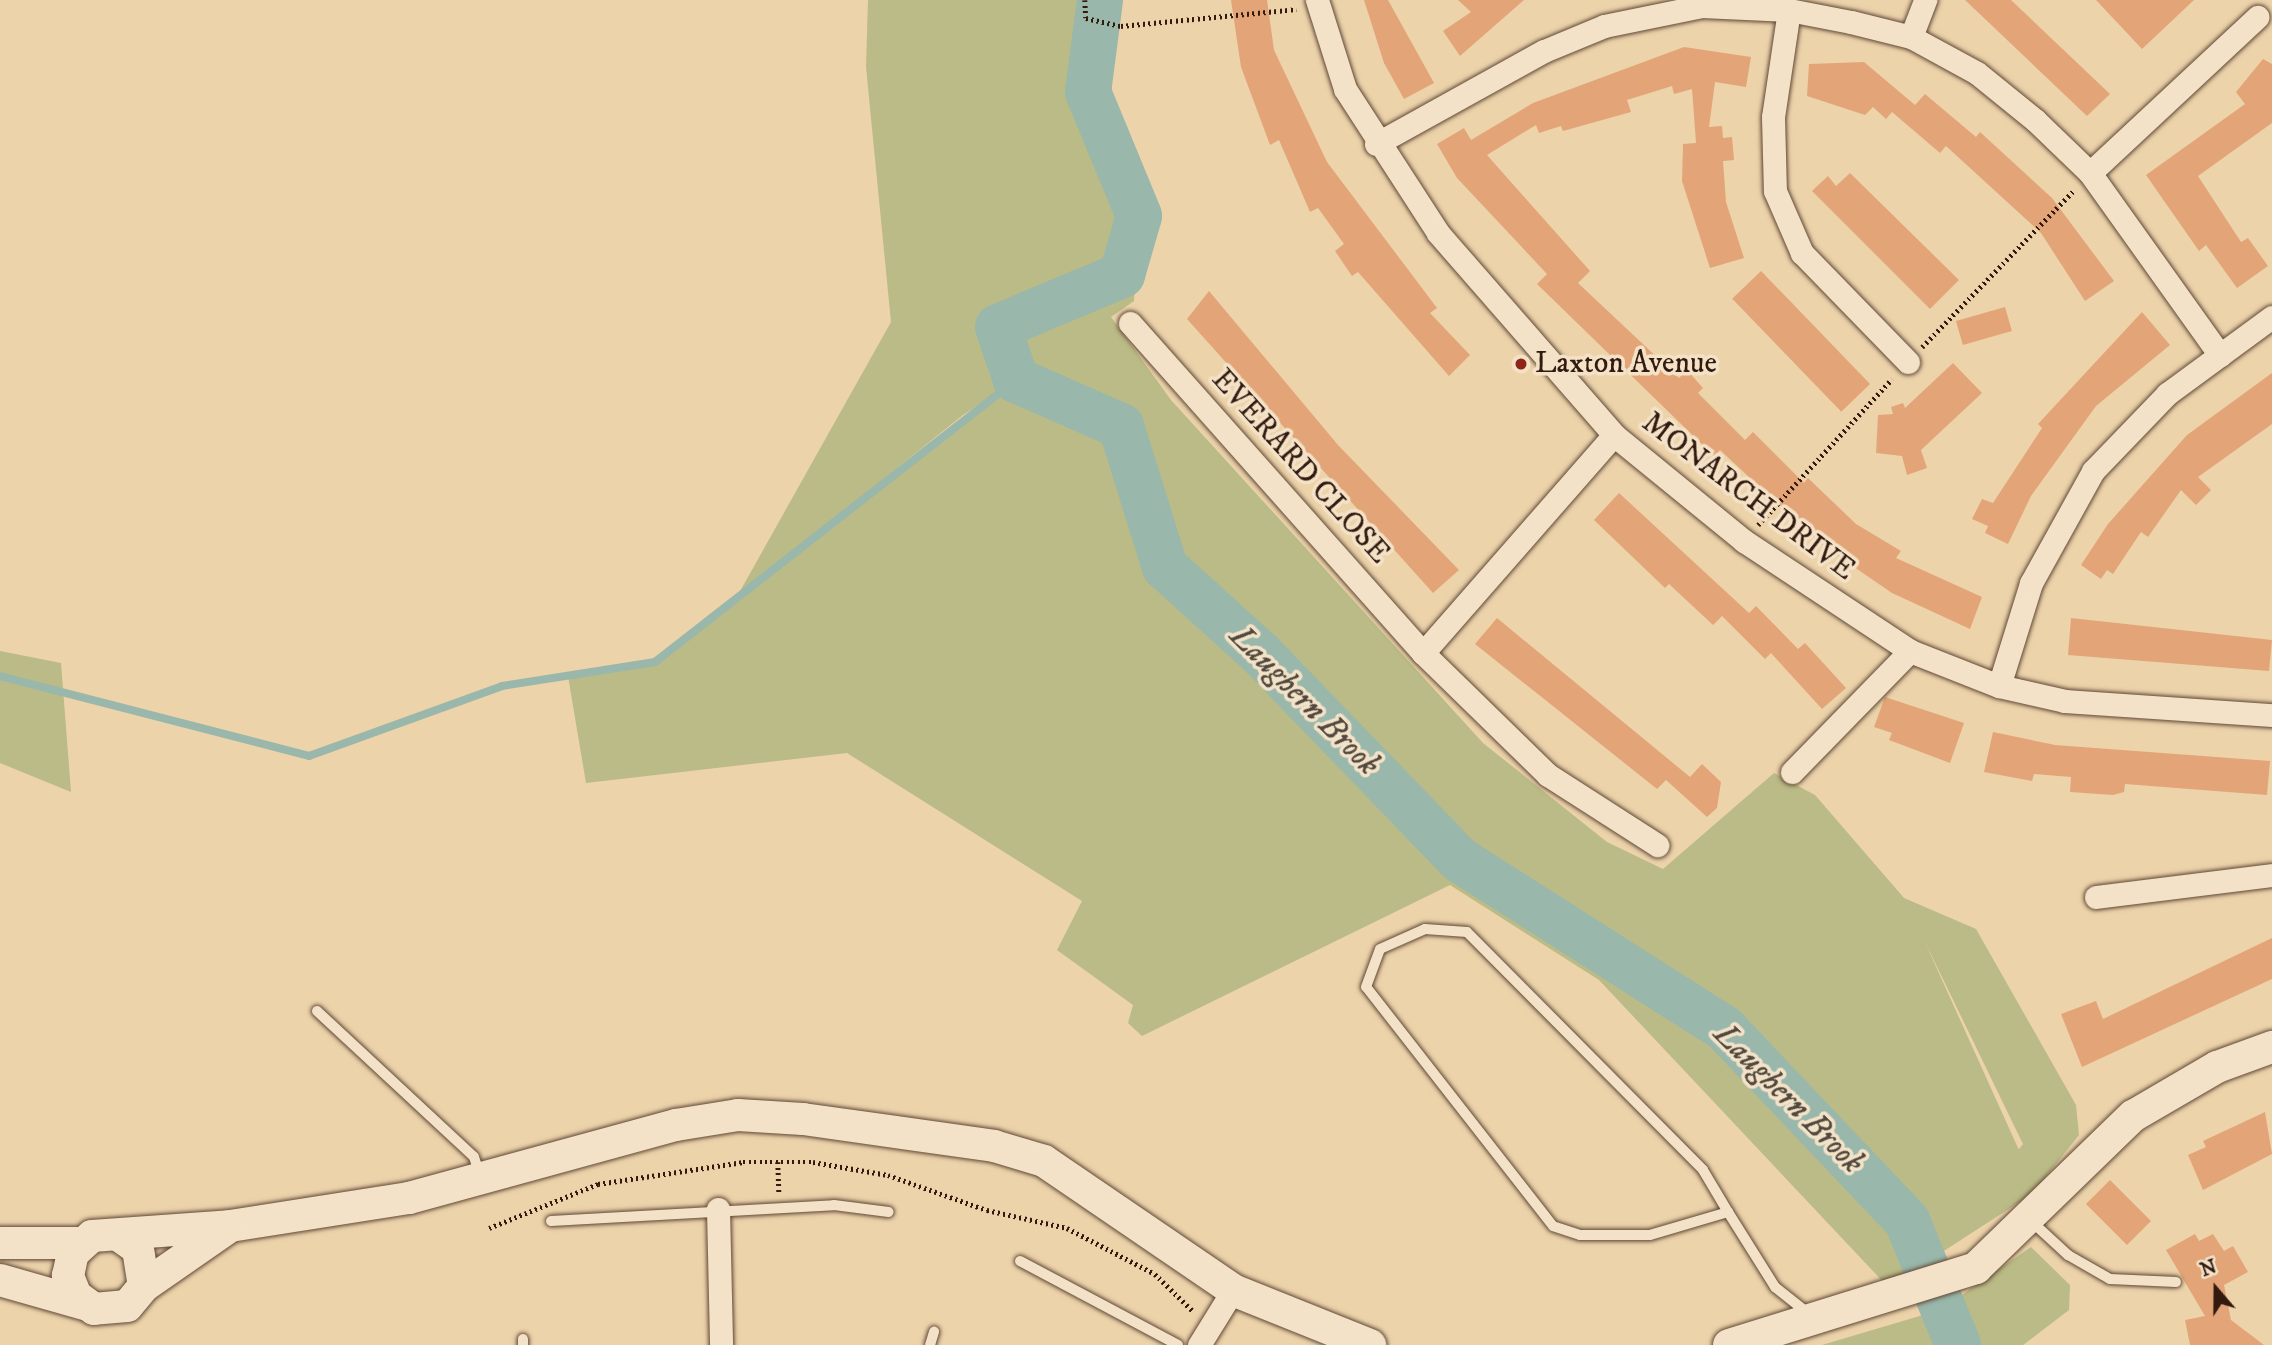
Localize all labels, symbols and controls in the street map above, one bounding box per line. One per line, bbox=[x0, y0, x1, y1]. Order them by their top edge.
place label: Laxton Avenue bbox=[1535, 346, 1717, 382]
marker: Laxton Avenue bbox=[1513, 356, 1529, 372]
street label: EVERARD CLOSE bbox=[1203, 362, 1397, 572]
street label: MONARCH DRIVE bbox=[1635, 405, 1861, 589]
water label: Laughern Brook bbox=[1221, 618, 1387, 784]
water label: Laughern Brook bbox=[1705, 1016, 1871, 1182]
north arrow bbox=[2181, 1254, 2251, 1324]
text: N bbox=[2197, 1255, 2220, 1282]

